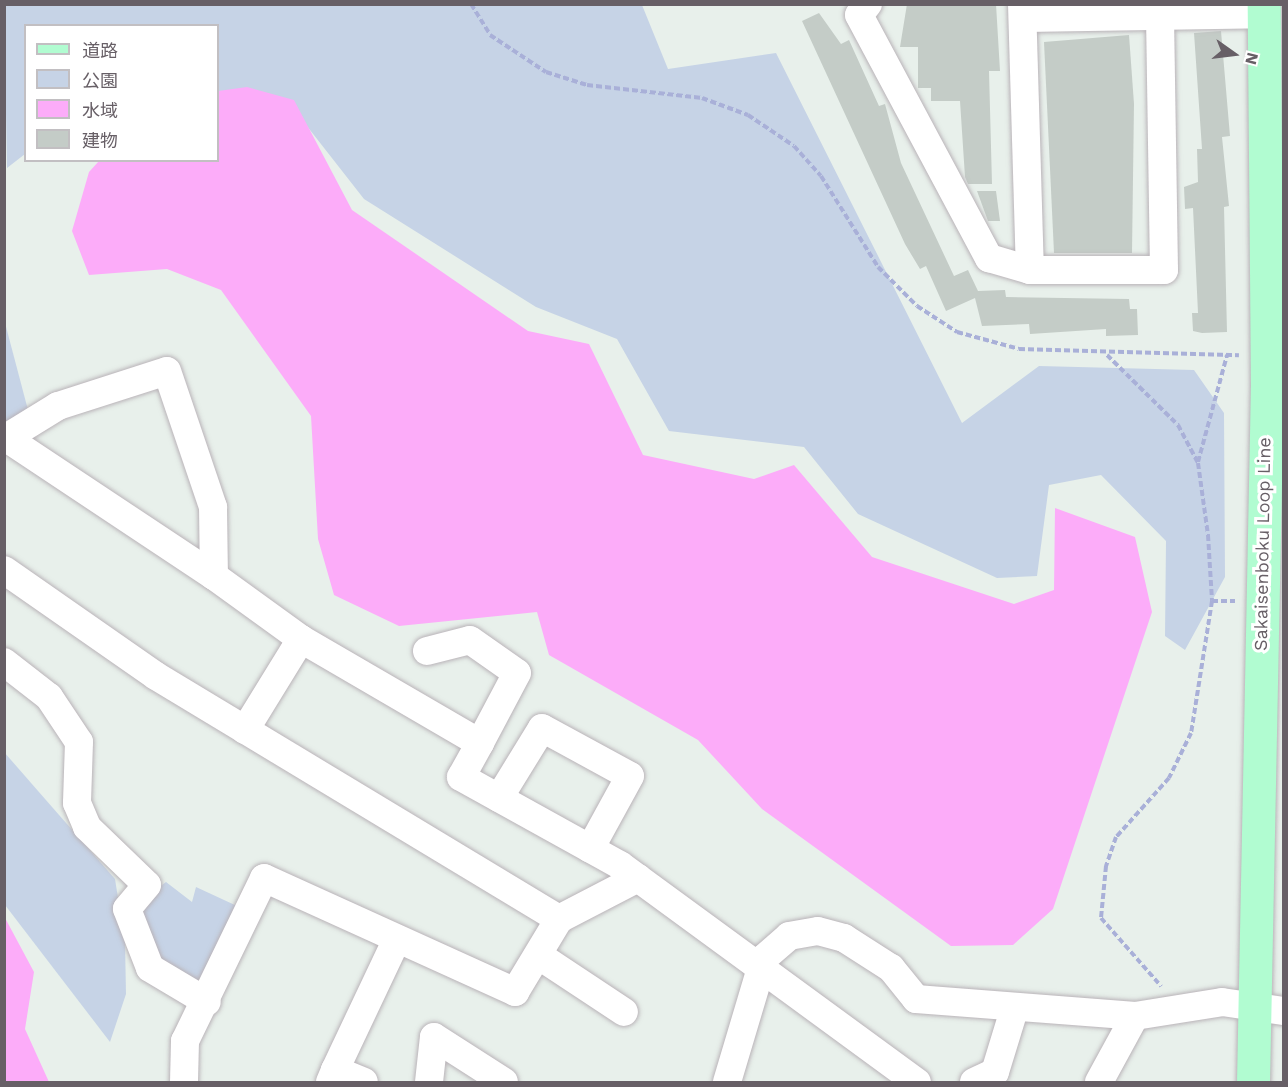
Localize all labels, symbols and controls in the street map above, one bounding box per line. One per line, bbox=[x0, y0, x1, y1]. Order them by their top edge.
legend bbox=[24, 24, 219, 162]
north arrow bbox=[1204, 24, 1264, 84]
text: 道路 bbox=[82, 40, 118, 61]
text: N bbox=[1241, 50, 1263, 67]
text: 公園 bbox=[82, 70, 118, 91]
text: 水域 bbox=[82, 100, 118, 121]
text: 建物 bbox=[82, 130, 118, 151]
street label: Sakaisenboku Loop Line bbox=[1250, 437, 1276, 651]

